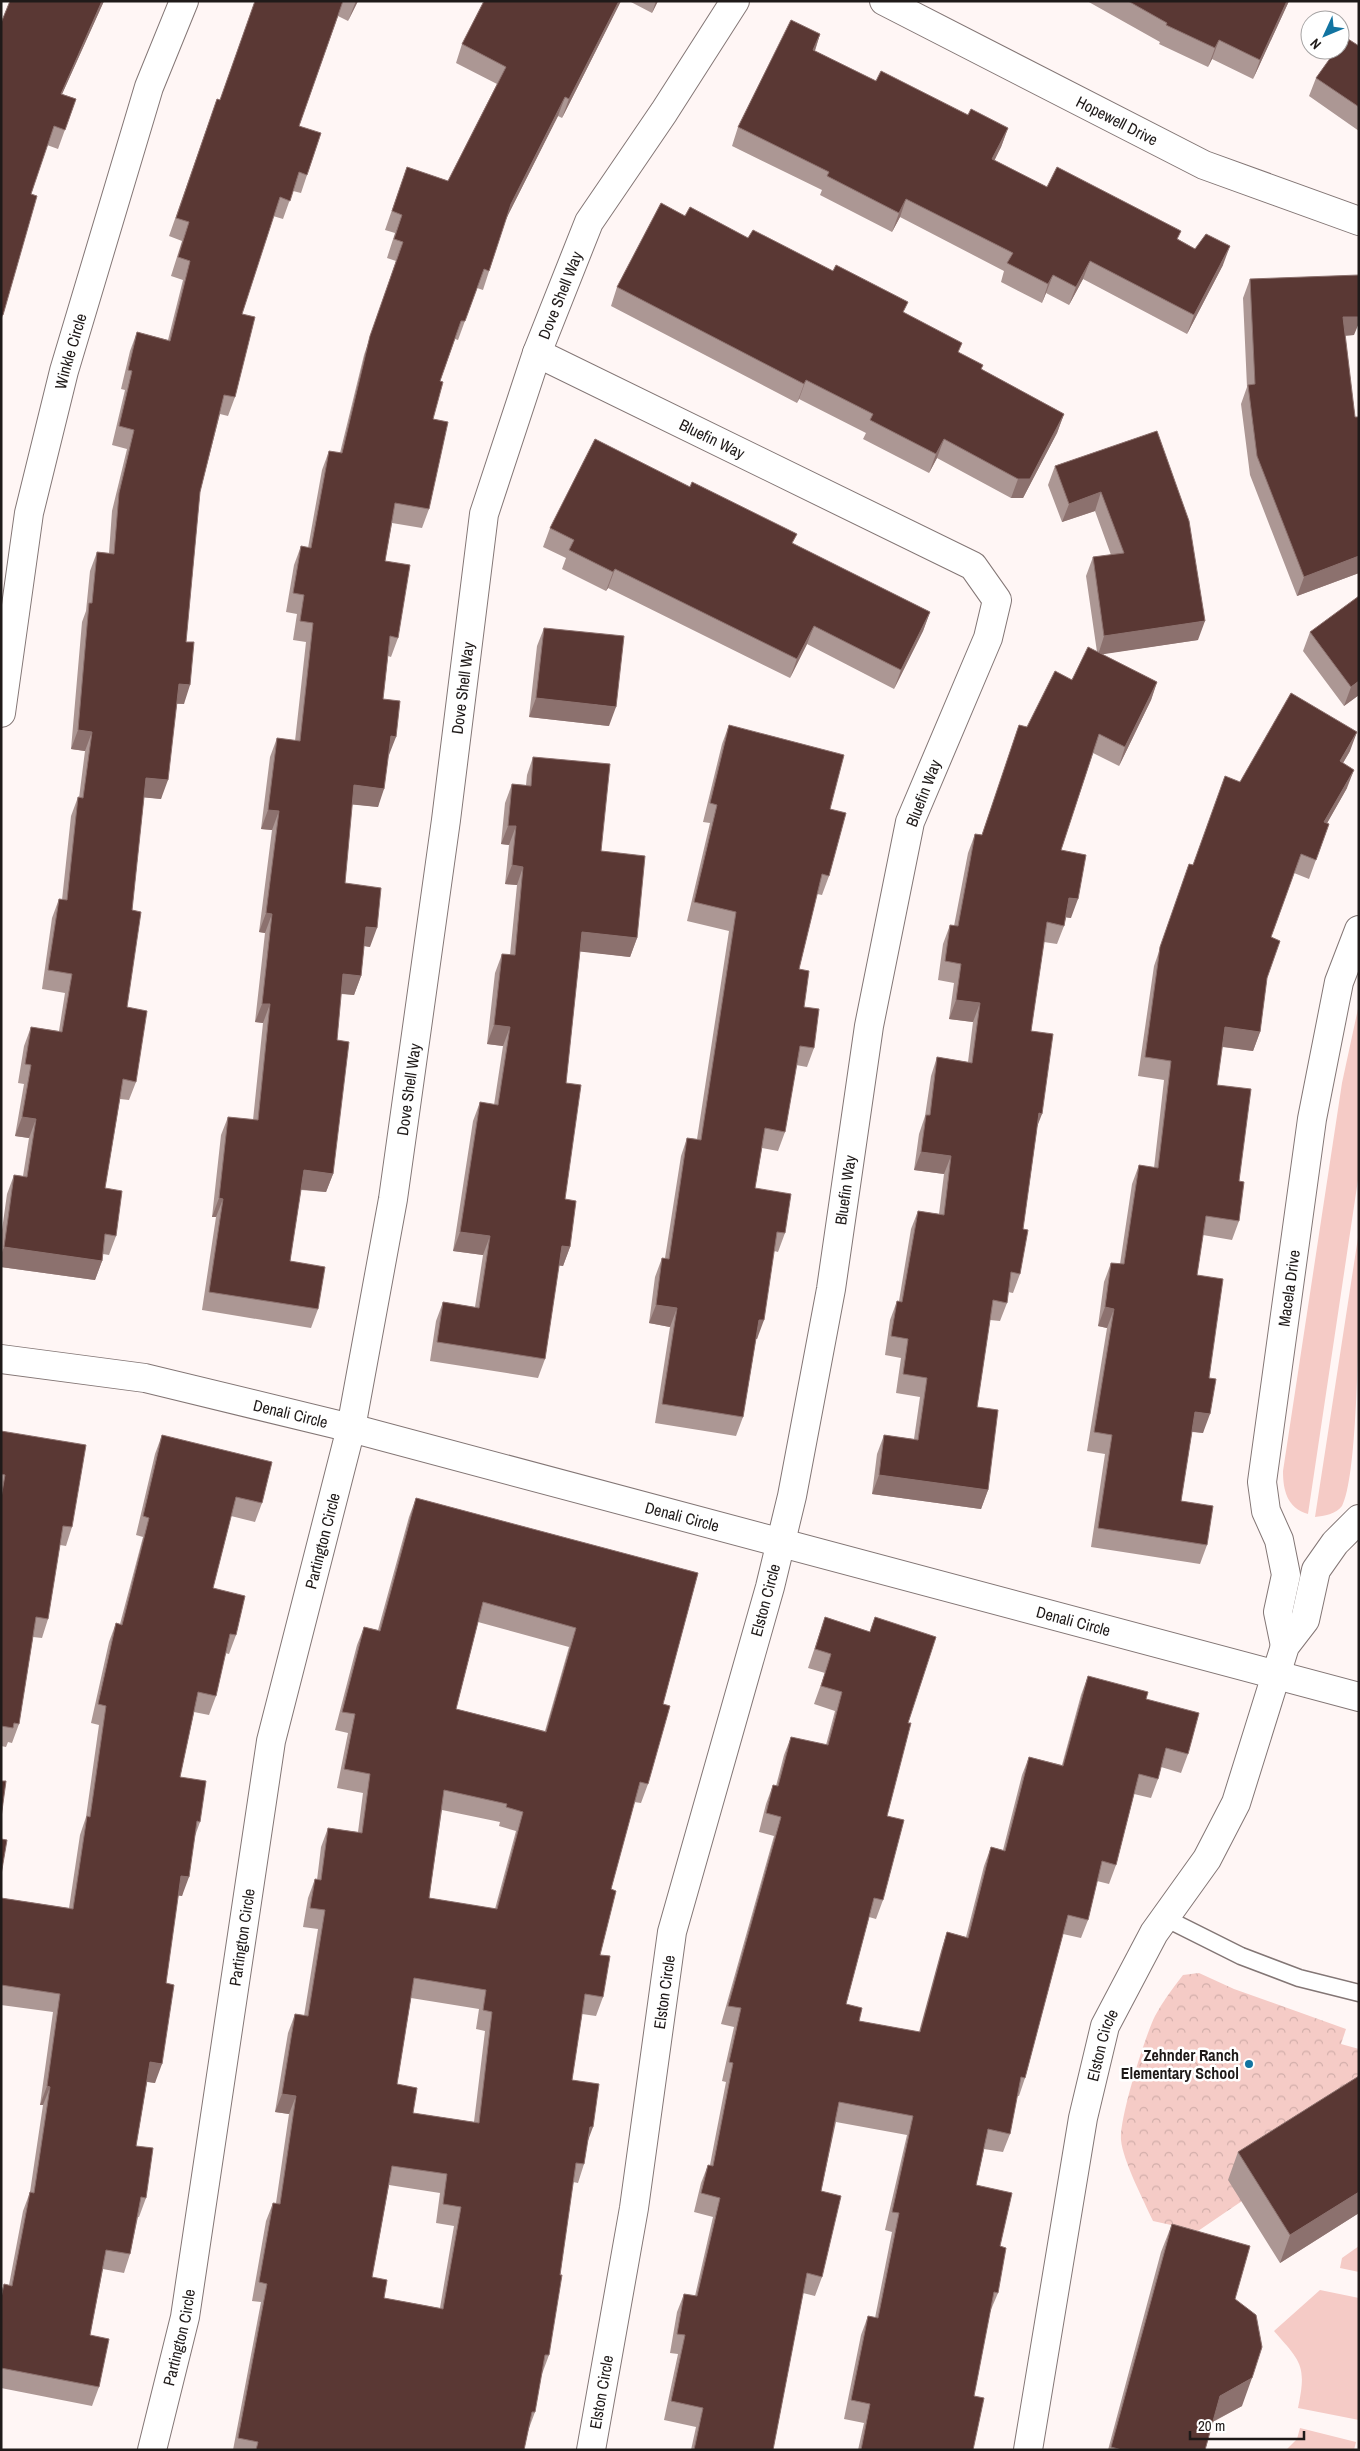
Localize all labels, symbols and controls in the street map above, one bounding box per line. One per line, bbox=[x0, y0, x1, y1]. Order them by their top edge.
north arrow bbox=[1300, 10, 1350, 60]
text: N bbox=[1306, 35, 1325, 53]
street label: Hopewell Drive bbox=[1073, 90, 1162, 151]
street label: Dove Shell Way bbox=[533, 248, 587, 342]
street label: Winkle Circle bbox=[49, 311, 92, 391]
street label: Bluefin Way bbox=[676, 413, 749, 464]
street label: Dove Shell Way bbox=[446, 640, 479, 735]
street label: Bluefin Way bbox=[900, 756, 946, 830]
street label: Dove Shell Way bbox=[391, 1041, 426, 1137]
street label: Bluefin Way bbox=[829, 1153, 861, 1226]
street label: Macela Drive bbox=[1273, 1248, 1305, 1328]
street label: Denali Circle bbox=[251, 1394, 330, 1433]
street label: Partington Circle bbox=[299, 1490, 345, 1591]
street label: Denali Circle bbox=[643, 1496, 722, 1537]
street label: Elston Circle bbox=[745, 1561, 785, 1639]
street label: Denali Circle bbox=[1034, 1600, 1113, 1641]
street label: Partington Circle bbox=[224, 1887, 260, 1988]
street label: Elston Circle bbox=[648, 1954, 680, 2030]
street label: Elston Circle bbox=[1081, 2005, 1123, 2083]
place label: Zehnder Ranch Elementary School bbox=[1121, 2044, 1239, 2084]
marker: Zehnder Ranch Elementary School bbox=[1243, 2058, 1255, 2070]
street label: Partington Circle bbox=[157, 2287, 200, 2388]
street label: Elston Circle bbox=[584, 2353, 618, 2431]
scale bar bbox=[1190, 2408, 1304, 2440]
text: 20 m bbox=[1198, 2415, 1225, 2436]

